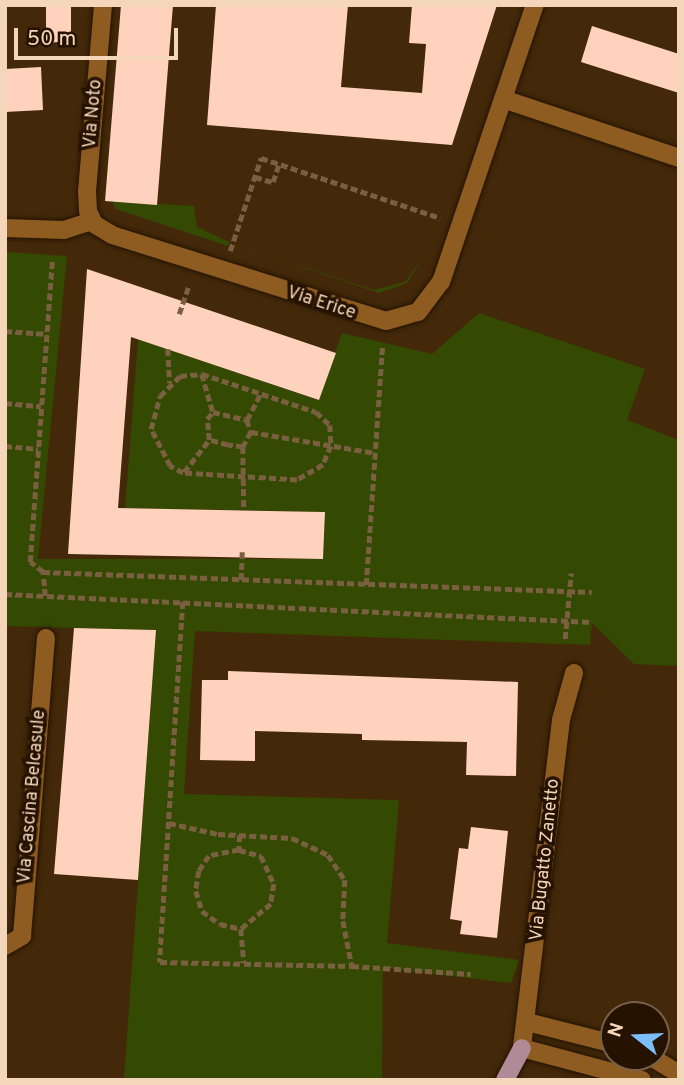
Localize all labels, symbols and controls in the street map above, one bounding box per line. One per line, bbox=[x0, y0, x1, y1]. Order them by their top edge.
scale bar bbox=[18, 14, 182, 58]
text: 50 m bbox=[27, 26, 76, 53]
street label: Via Noto bbox=[80, 79, 108, 149]
street label: Via Erice bbox=[284, 283, 358, 325]
street label: Via Cascina Belcasule bbox=[15, 709, 51, 885]
street label: Via Bugatto Zanetto bbox=[527, 778, 565, 942]
north arrow bbox=[600, 1001, 670, 1071]
text: N bbox=[603, 1020, 630, 1040]

